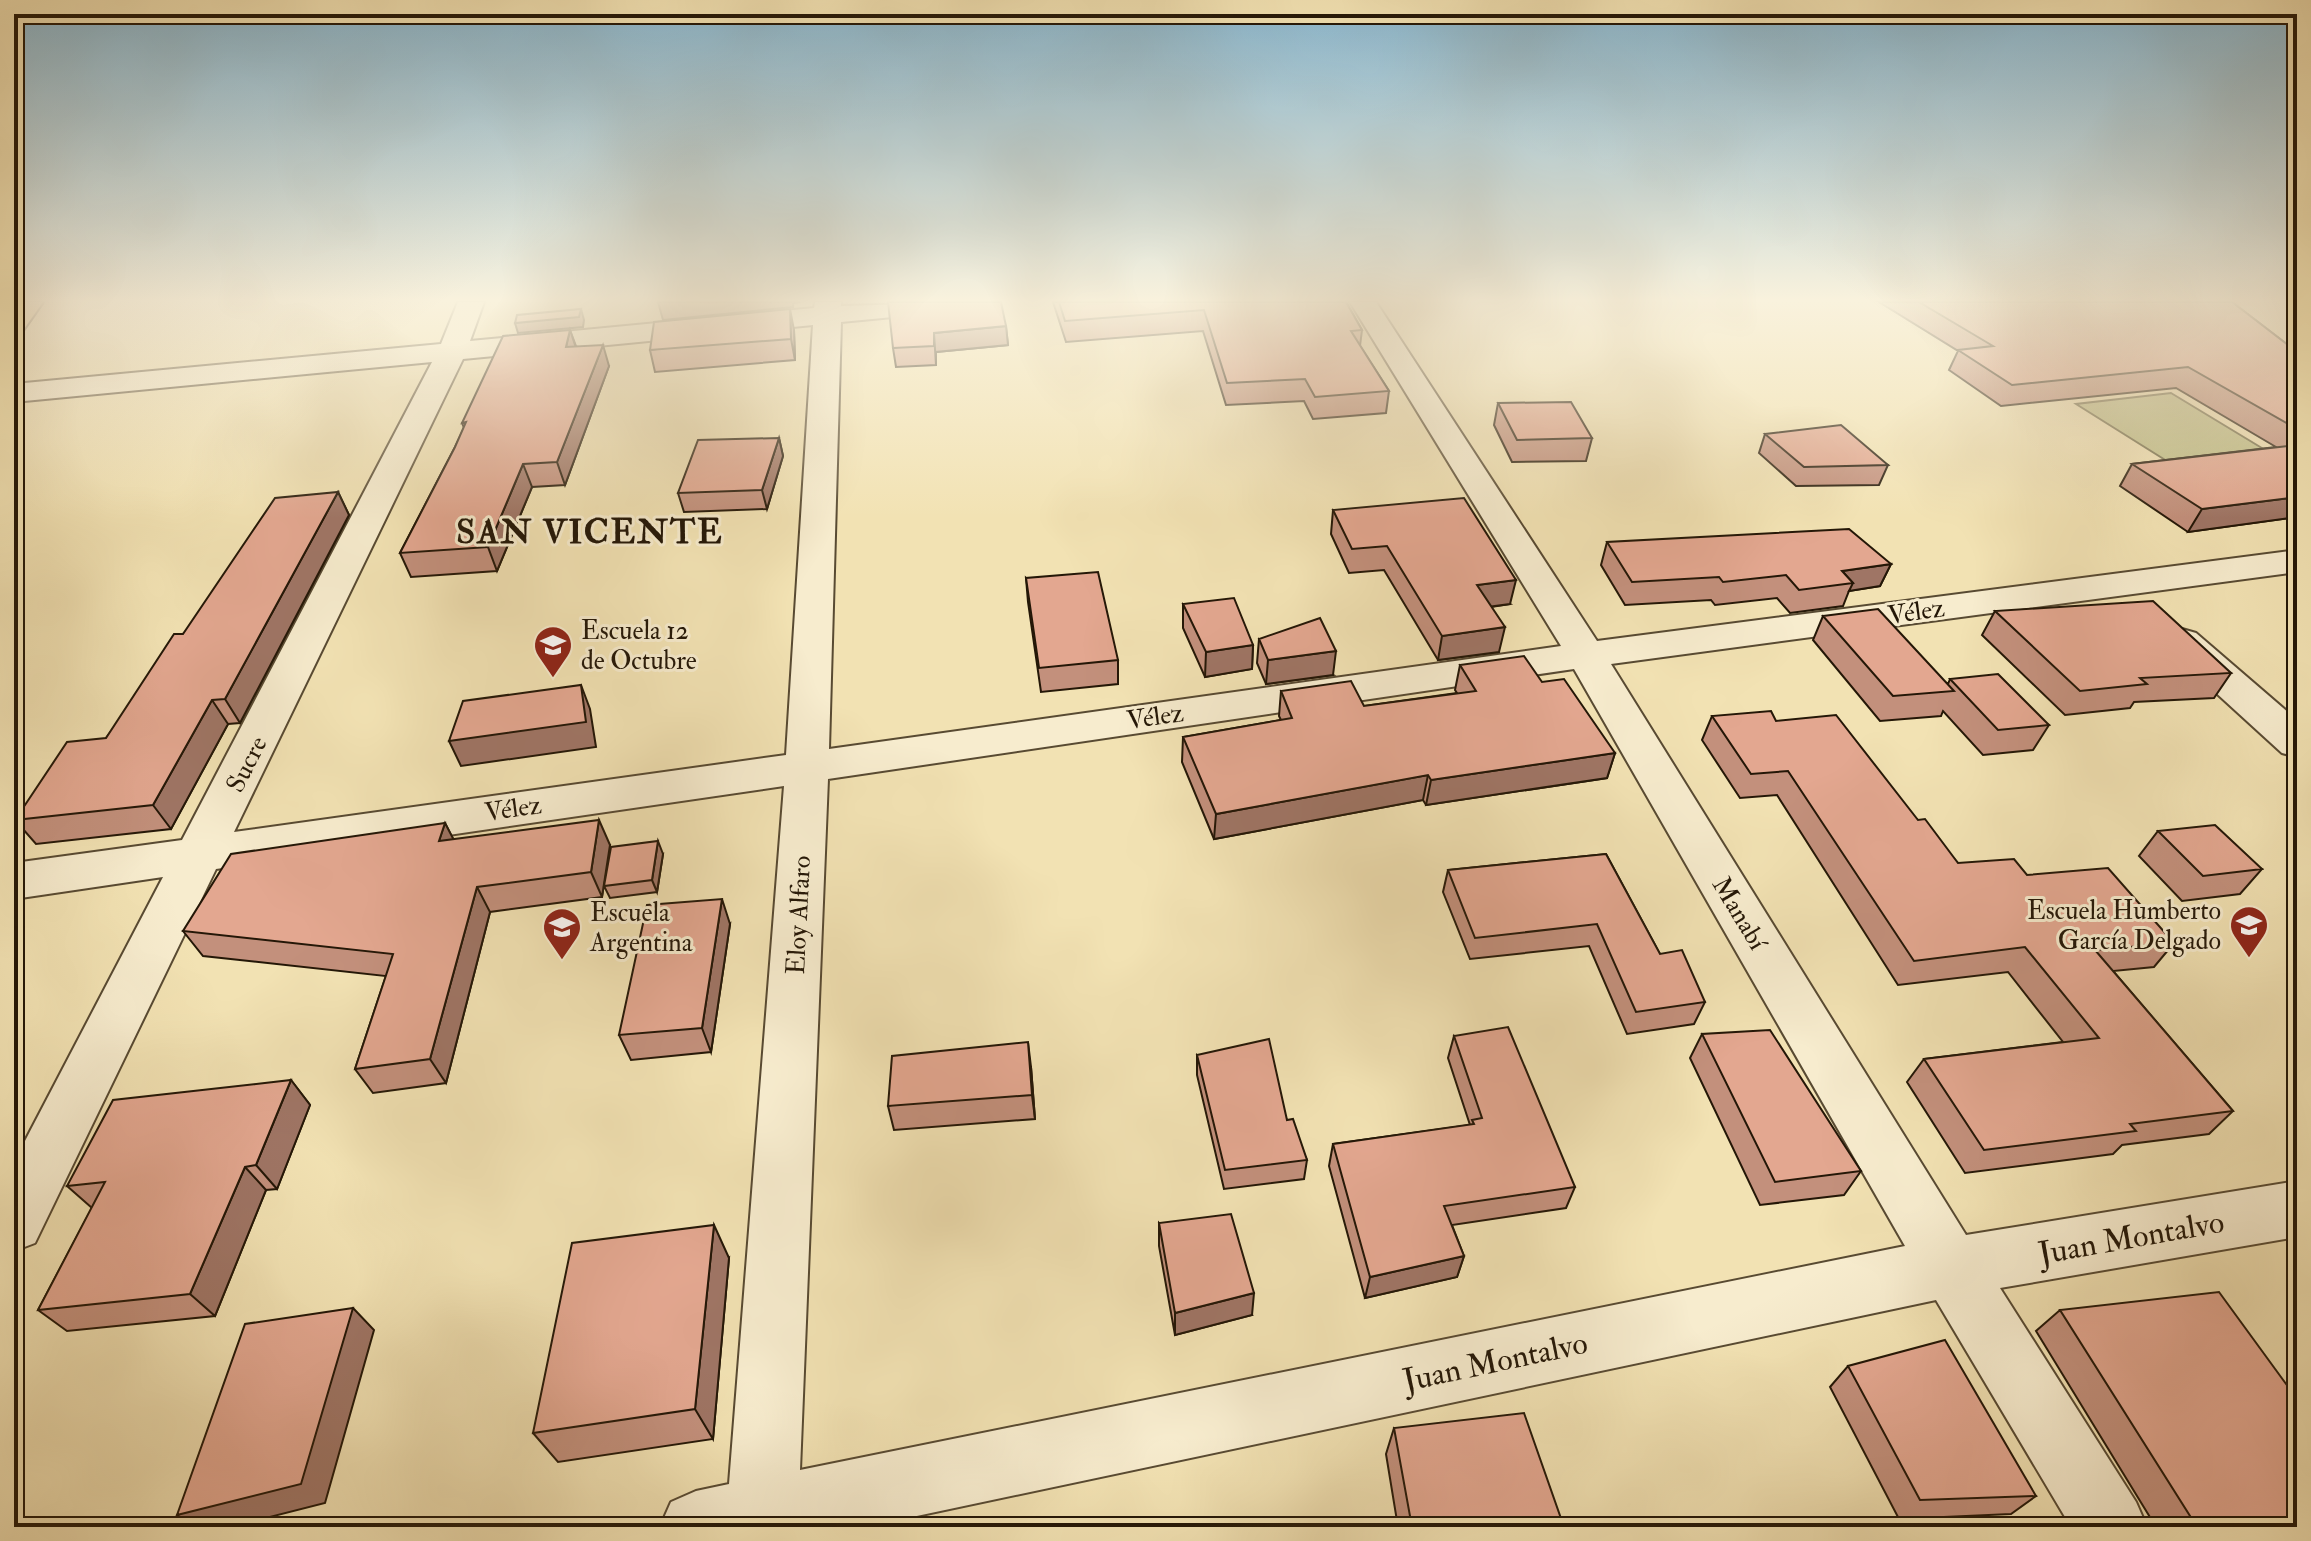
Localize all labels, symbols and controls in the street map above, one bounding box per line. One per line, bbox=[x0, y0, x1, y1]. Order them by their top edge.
district label: SAN VICENTE bbox=[456, 511, 724, 554]
street label: Vélez bbox=[1886, 592, 1947, 632]
place label: Escuela 12 de Octubre bbox=[581, 615, 697, 677]
school or university icon: Escuela 12 de Octubre bbox=[532, 624, 574, 679]
street label: Vélez bbox=[1125, 697, 1186, 737]
street label: Sucre bbox=[219, 731, 275, 798]
street label: Vélez bbox=[483, 789, 544, 829]
street label: Eloy Alfaro bbox=[780, 855, 818, 975]
street label: Manabí bbox=[1705, 871, 1774, 958]
place label: Escuela Humberto García Delgado bbox=[2027, 895, 2221, 957]
place label: Escuela Argentina bbox=[589, 897, 693, 959]
school or university icon: Escuela Humberto García Delgado bbox=[2228, 904, 2270, 959]
school or university icon: Escuela Argentina bbox=[541, 906, 583, 961]
street label: Juan Montalvo bbox=[2034, 1202, 2227, 1274]
street label: Juan Montalvo bbox=[1398, 1323, 1591, 1401]

